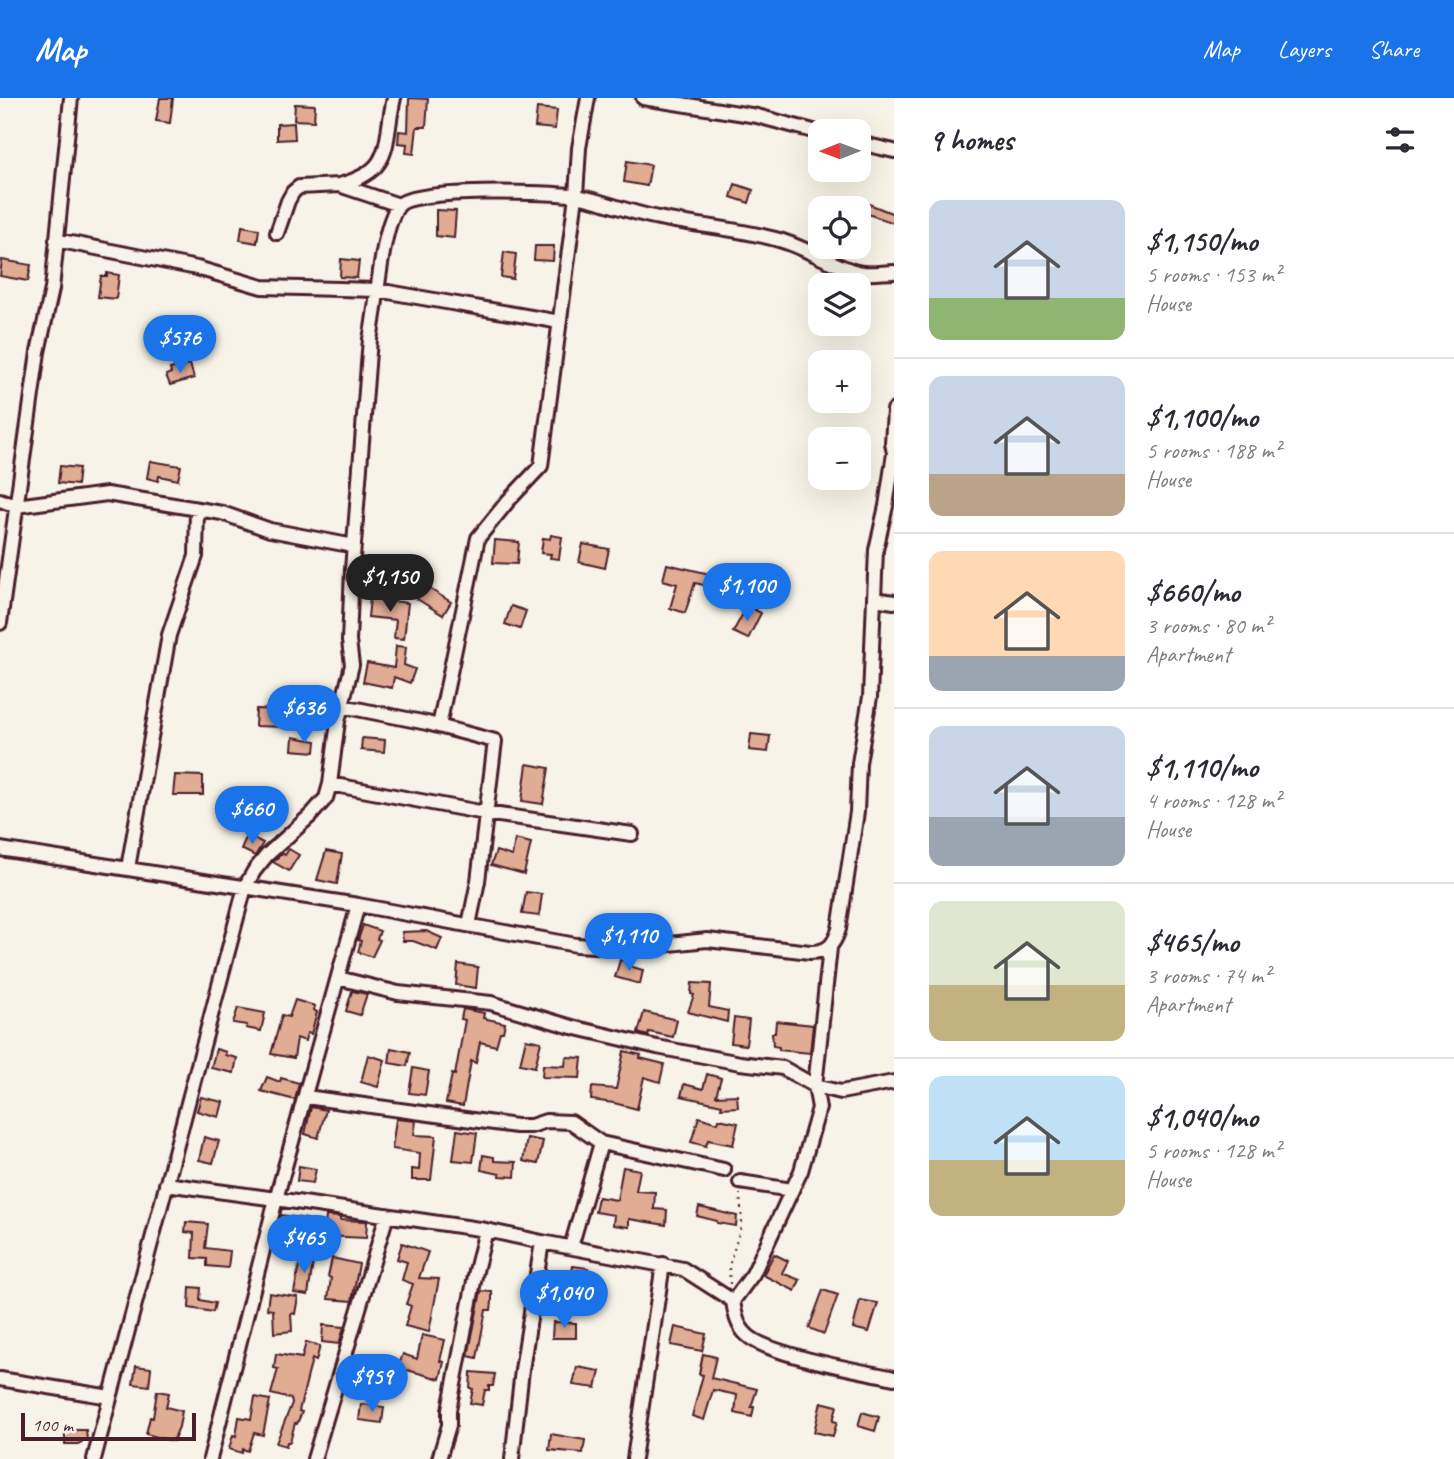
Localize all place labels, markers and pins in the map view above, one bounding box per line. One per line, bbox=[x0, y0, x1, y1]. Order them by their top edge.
pin: $576 bbox=[139, 316, 221, 375]
pin: $1,150 bbox=[333, 554, 447, 614]
pin: $1,100 bbox=[690, 564, 804, 623]
pin: $636 bbox=[263, 686, 345, 745]
pin: $660 bbox=[211, 786, 293, 846]
pin: $1,110 bbox=[572, 914, 686, 973]
pin: $465 bbox=[263, 1216, 345, 1275]
pin: $1,040 bbox=[507, 1270, 621, 1330]
pin: $959 bbox=[331, 1354, 413, 1414]

